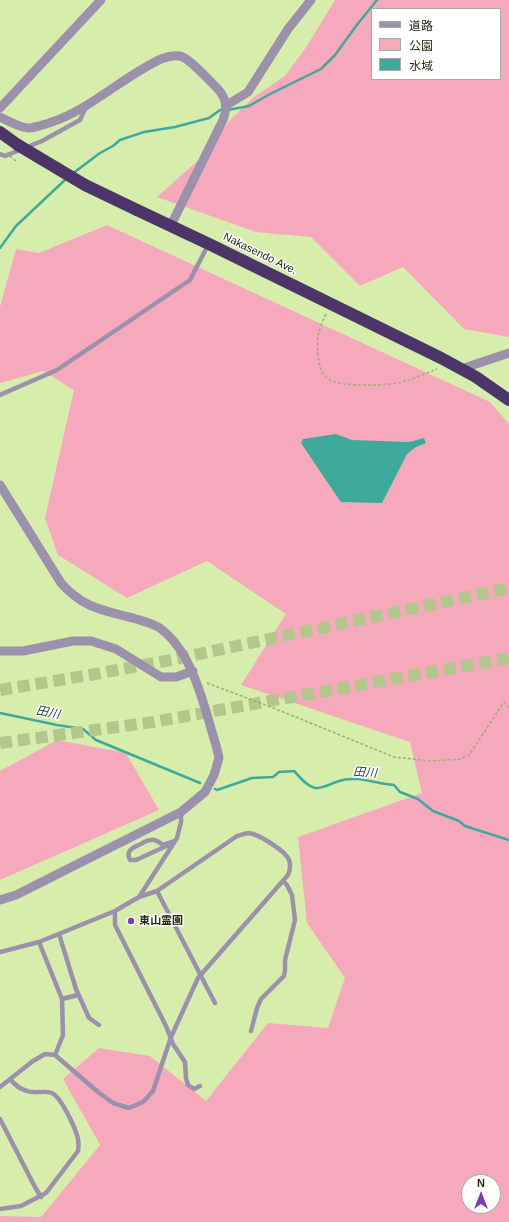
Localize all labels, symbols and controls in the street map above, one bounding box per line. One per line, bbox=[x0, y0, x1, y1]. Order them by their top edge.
legend bbox=[371, 8, 501, 80]
text: 道路 bbox=[409, 19, 433, 33]
text: 公園 bbox=[409, 39, 433, 53]
text: 水域 bbox=[409, 59, 433, 73]
street label: Nakasendo Ave. bbox=[221, 230, 299, 278]
water label: 田川 bbox=[35, 704, 61, 722]
water label: 田川 bbox=[353, 765, 377, 781]
place label: 東山霊園 bbox=[139, 914, 183, 928]
marker: 東山霊園 bbox=[126, 916, 136, 926]
north arrow bbox=[461, 1174, 501, 1214]
text: N bbox=[477, 1177, 485, 1189]

